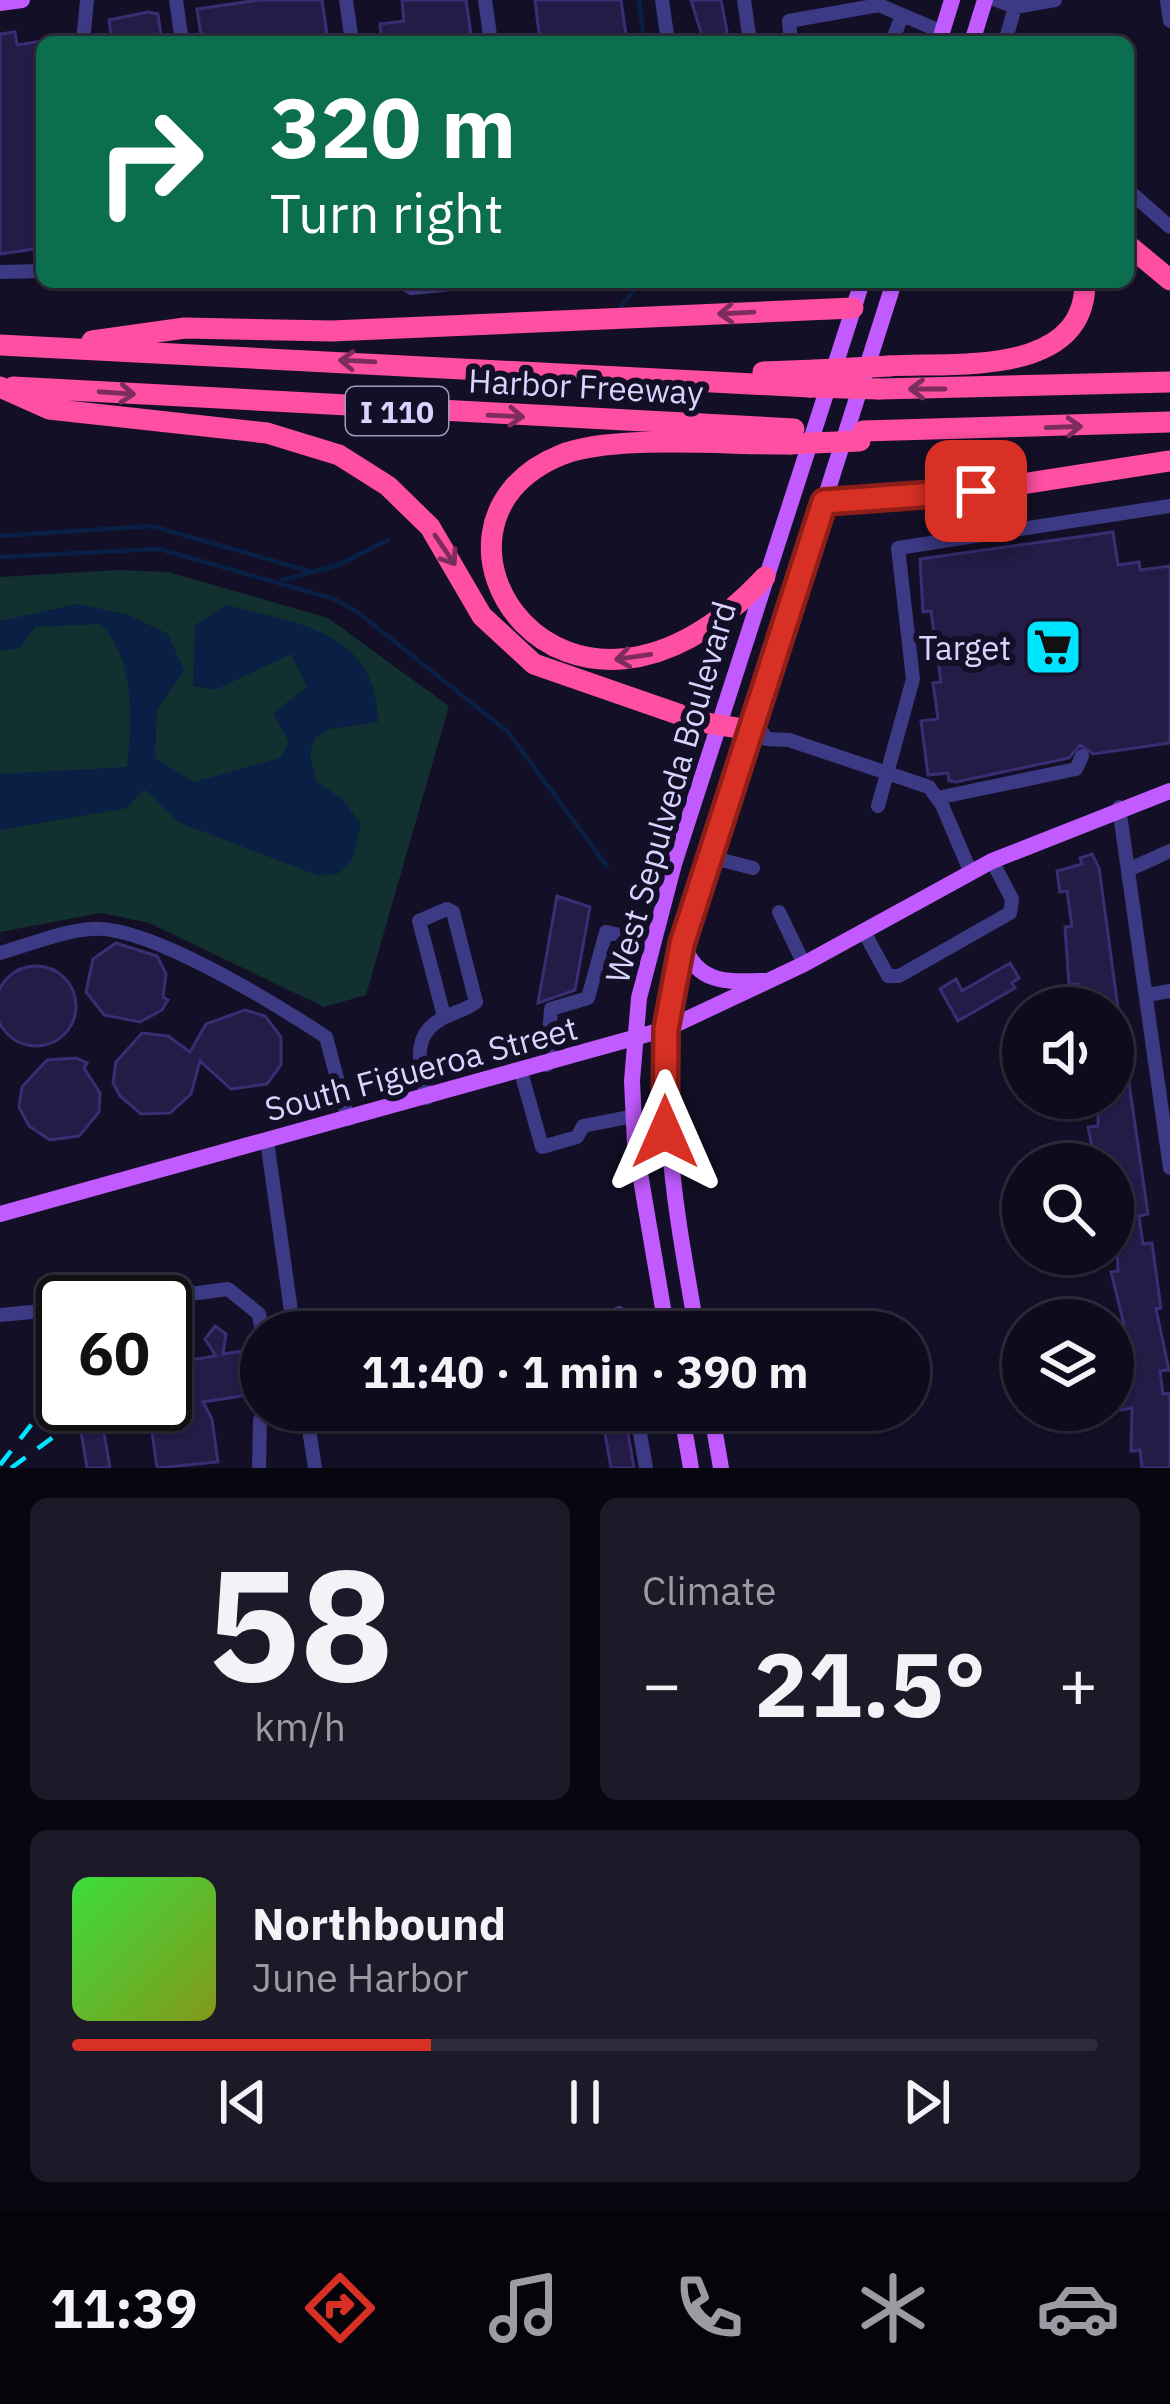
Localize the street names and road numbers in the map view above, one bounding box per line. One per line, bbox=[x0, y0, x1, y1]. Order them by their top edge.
street label: Harbor Freeway bbox=[467, 358, 705, 414]
road number: I 110 bbox=[346, 387, 448, 435]
street label: West Sepulveda Boulevard bbox=[595, 596, 745, 988]
street label: South Figueroa Street bbox=[260, 1006, 582, 1130]

